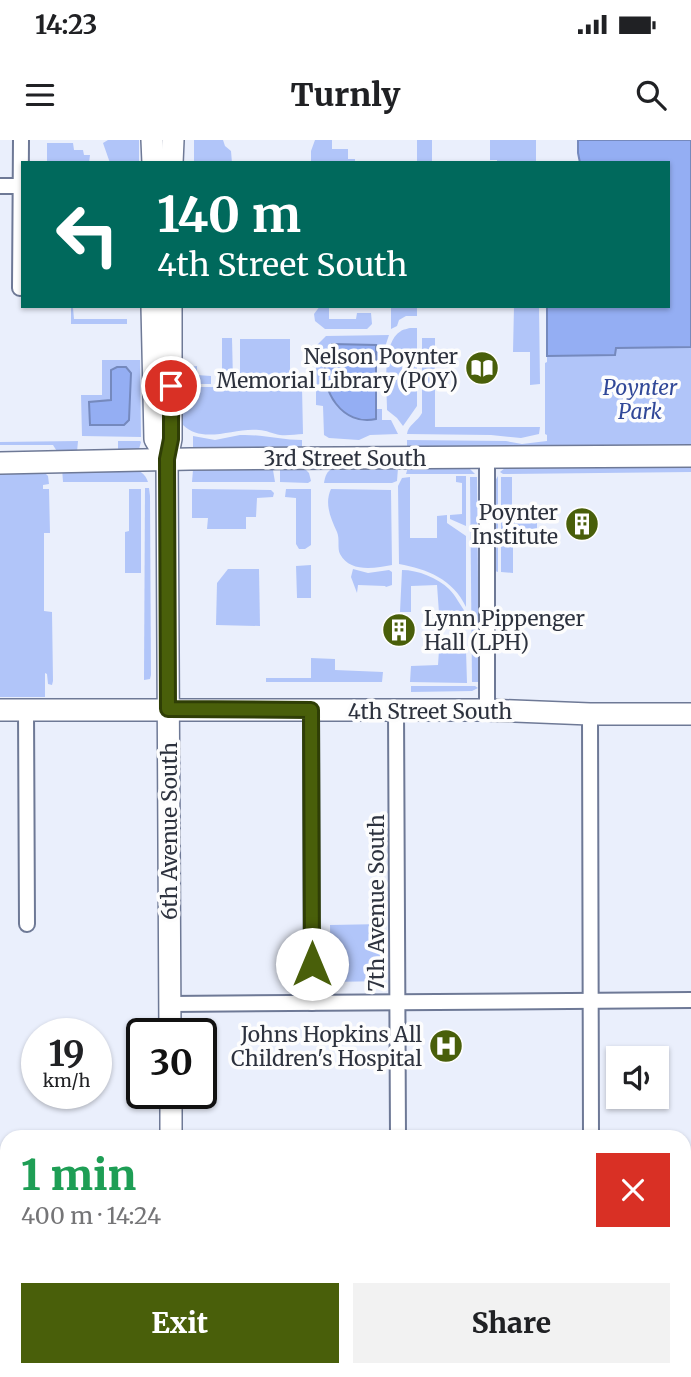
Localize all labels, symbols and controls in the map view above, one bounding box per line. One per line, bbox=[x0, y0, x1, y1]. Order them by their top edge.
text: 14:23 bbox=[35, 8, 97, 41]
text: Turnly bbox=[291, 75, 400, 115]
icon: menu bbox=[21, 76, 59, 114]
icon: search bbox=[632, 76, 670, 114]
text: 140 m bbox=[157, 184, 301, 245]
icon: left bbox=[42, 189, 133, 280]
text: 4th Street South bbox=[157, 245, 408, 285]
place label: Nelson Poynter Memorial Library (POY) bbox=[217, 343, 458, 394]
library icon: Nelson Poynter Memorial Library (POY) bbox=[463, 349, 501, 387]
pin bbox=[141, 356, 201, 416]
icon: arrive bbox=[152, 367, 190, 405]
park label: Poynter Park bbox=[603, 374, 678, 425]
street label: 3rd Street South bbox=[264, 445, 427, 472]
place label: Poynter Institute bbox=[471, 499, 558, 550]
building icon: Poynter Institute bbox=[563, 505, 601, 543]
place label: Lynn Pippenger Hall (LPH) bbox=[424, 605, 585, 656]
building icon: Lynn Pippenger Hall (LPH) bbox=[380, 611, 418, 649]
street label: 4th Street South bbox=[348, 698, 512, 725]
street label: 6th Avenue South bbox=[156, 742, 183, 920]
street label: 7th Avenue South bbox=[363, 814, 390, 992]
position arrow bbox=[275, 927, 349, 1001]
speed limit sign: 30 bbox=[126, 1018, 217, 1109]
place label: Johns Hopkins All Children's Hospital bbox=[231, 1021, 422, 1072]
hospital icon: Johns Hopkins All Children's Hospital bbox=[427, 1027, 465, 1065]
text: 19 bbox=[48, 1032, 85, 1076]
map controls bbox=[606, 1046, 669, 1109]
button: sound bbox=[606, 1046, 669, 1109]
text: km/h bbox=[43, 1069, 90, 1092]
text: 1 min bbox=[21, 1149, 136, 1201]
button: close bbox=[596, 1153, 670, 1227]
text: 400 m · 14:24 bbox=[21, 1201, 161, 1230]
button: Exit bbox=[21, 1283, 339, 1363]
button: Share bbox=[353, 1283, 670, 1363]

